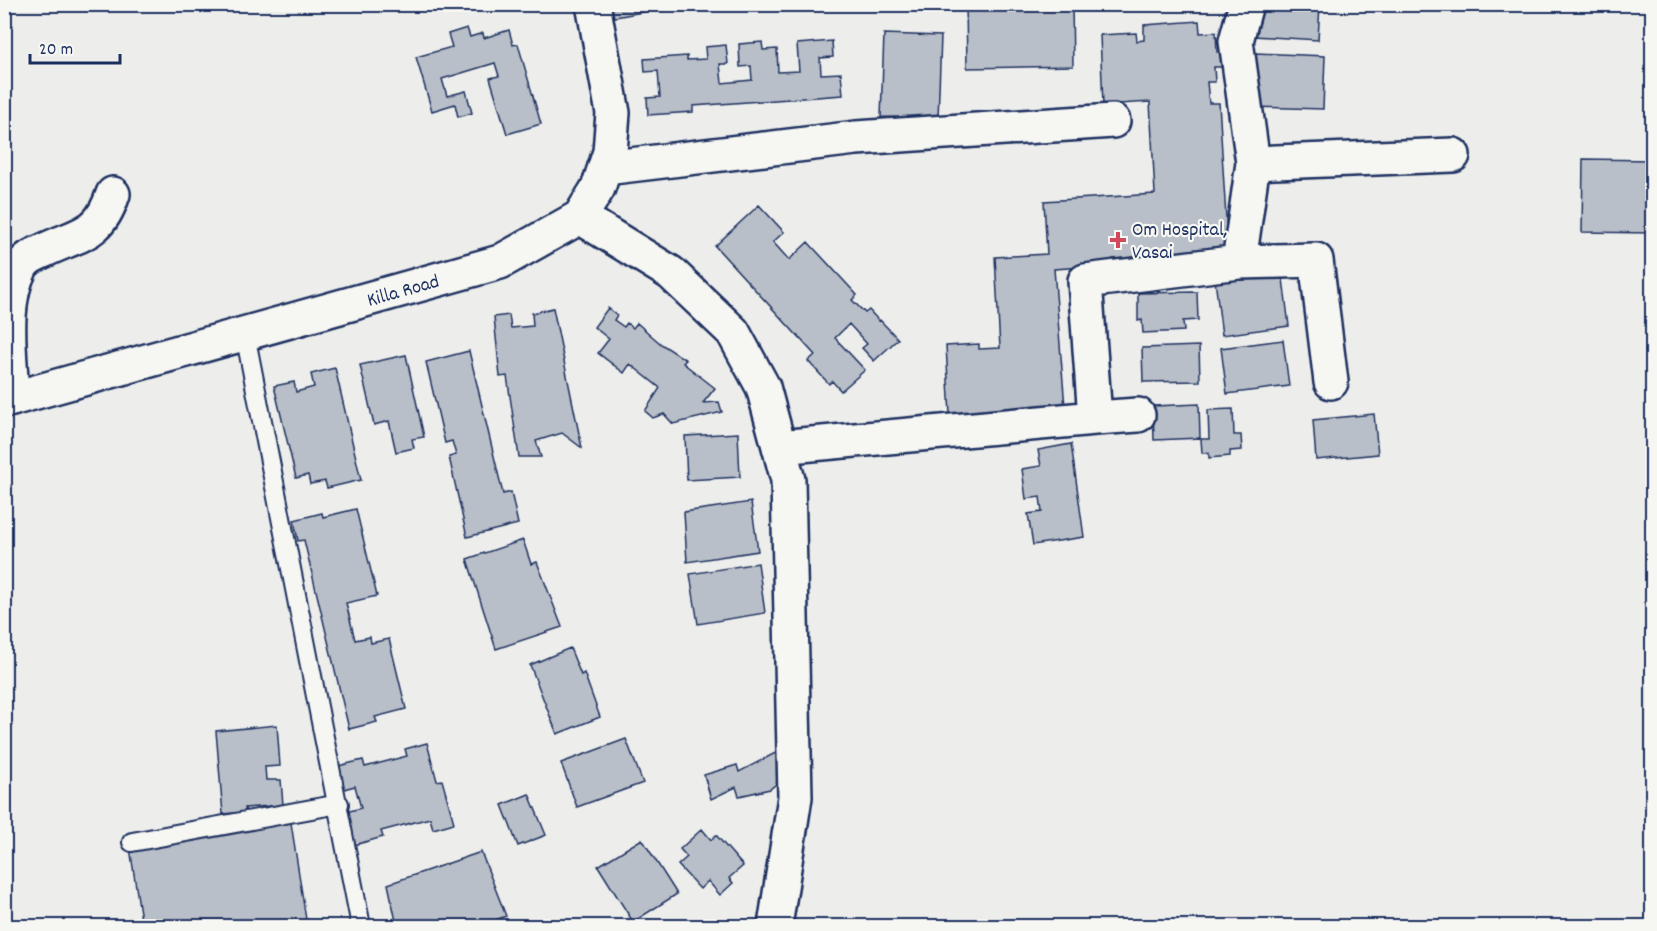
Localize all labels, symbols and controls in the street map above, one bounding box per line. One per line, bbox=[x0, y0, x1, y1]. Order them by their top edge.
scale bar bbox=[30, 27, 120, 65]
text: 20 m bbox=[39, 38, 73, 63]
place label: Om Hospital, Vasai bbox=[1132, 217, 1228, 268]
marker: Om Hospital, Vasai bbox=[1109, 231, 1127, 249]
street label: Killa Road bbox=[364, 269, 443, 316]

